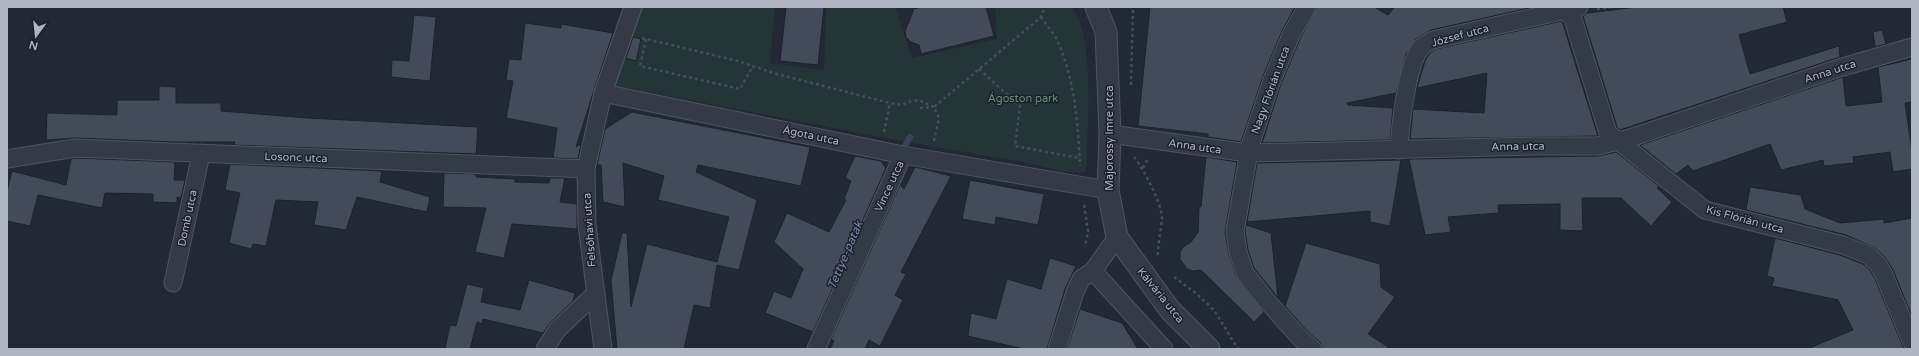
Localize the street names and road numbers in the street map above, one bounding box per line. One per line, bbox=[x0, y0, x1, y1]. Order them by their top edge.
street label: József utca bbox=[1430, 22, 1490, 49]
street label: Nagy Flórián utca bbox=[1249, 45, 1292, 136]
street label: Anna utca bbox=[1803, 57, 1858, 86]
street label: Majorossy Imre utca bbox=[1103, 85, 1116, 191]
street label: Ágota utca bbox=[781, 122, 841, 148]
street label: Anna utca bbox=[1168, 136, 1222, 157]
street label: Anna utca bbox=[1491, 140, 1545, 153]
street label: Losonc utca bbox=[264, 150, 328, 165]
street label: Vince utca bbox=[872, 159, 907, 214]
street label: Domb utca bbox=[175, 189, 200, 248]
street label: Felsőhavi utca bbox=[580, 192, 599, 267]
street label: Kis Flórián utca bbox=[1705, 203, 1785, 236]
street label: Kálvária utca bbox=[1134, 265, 1187, 325]

